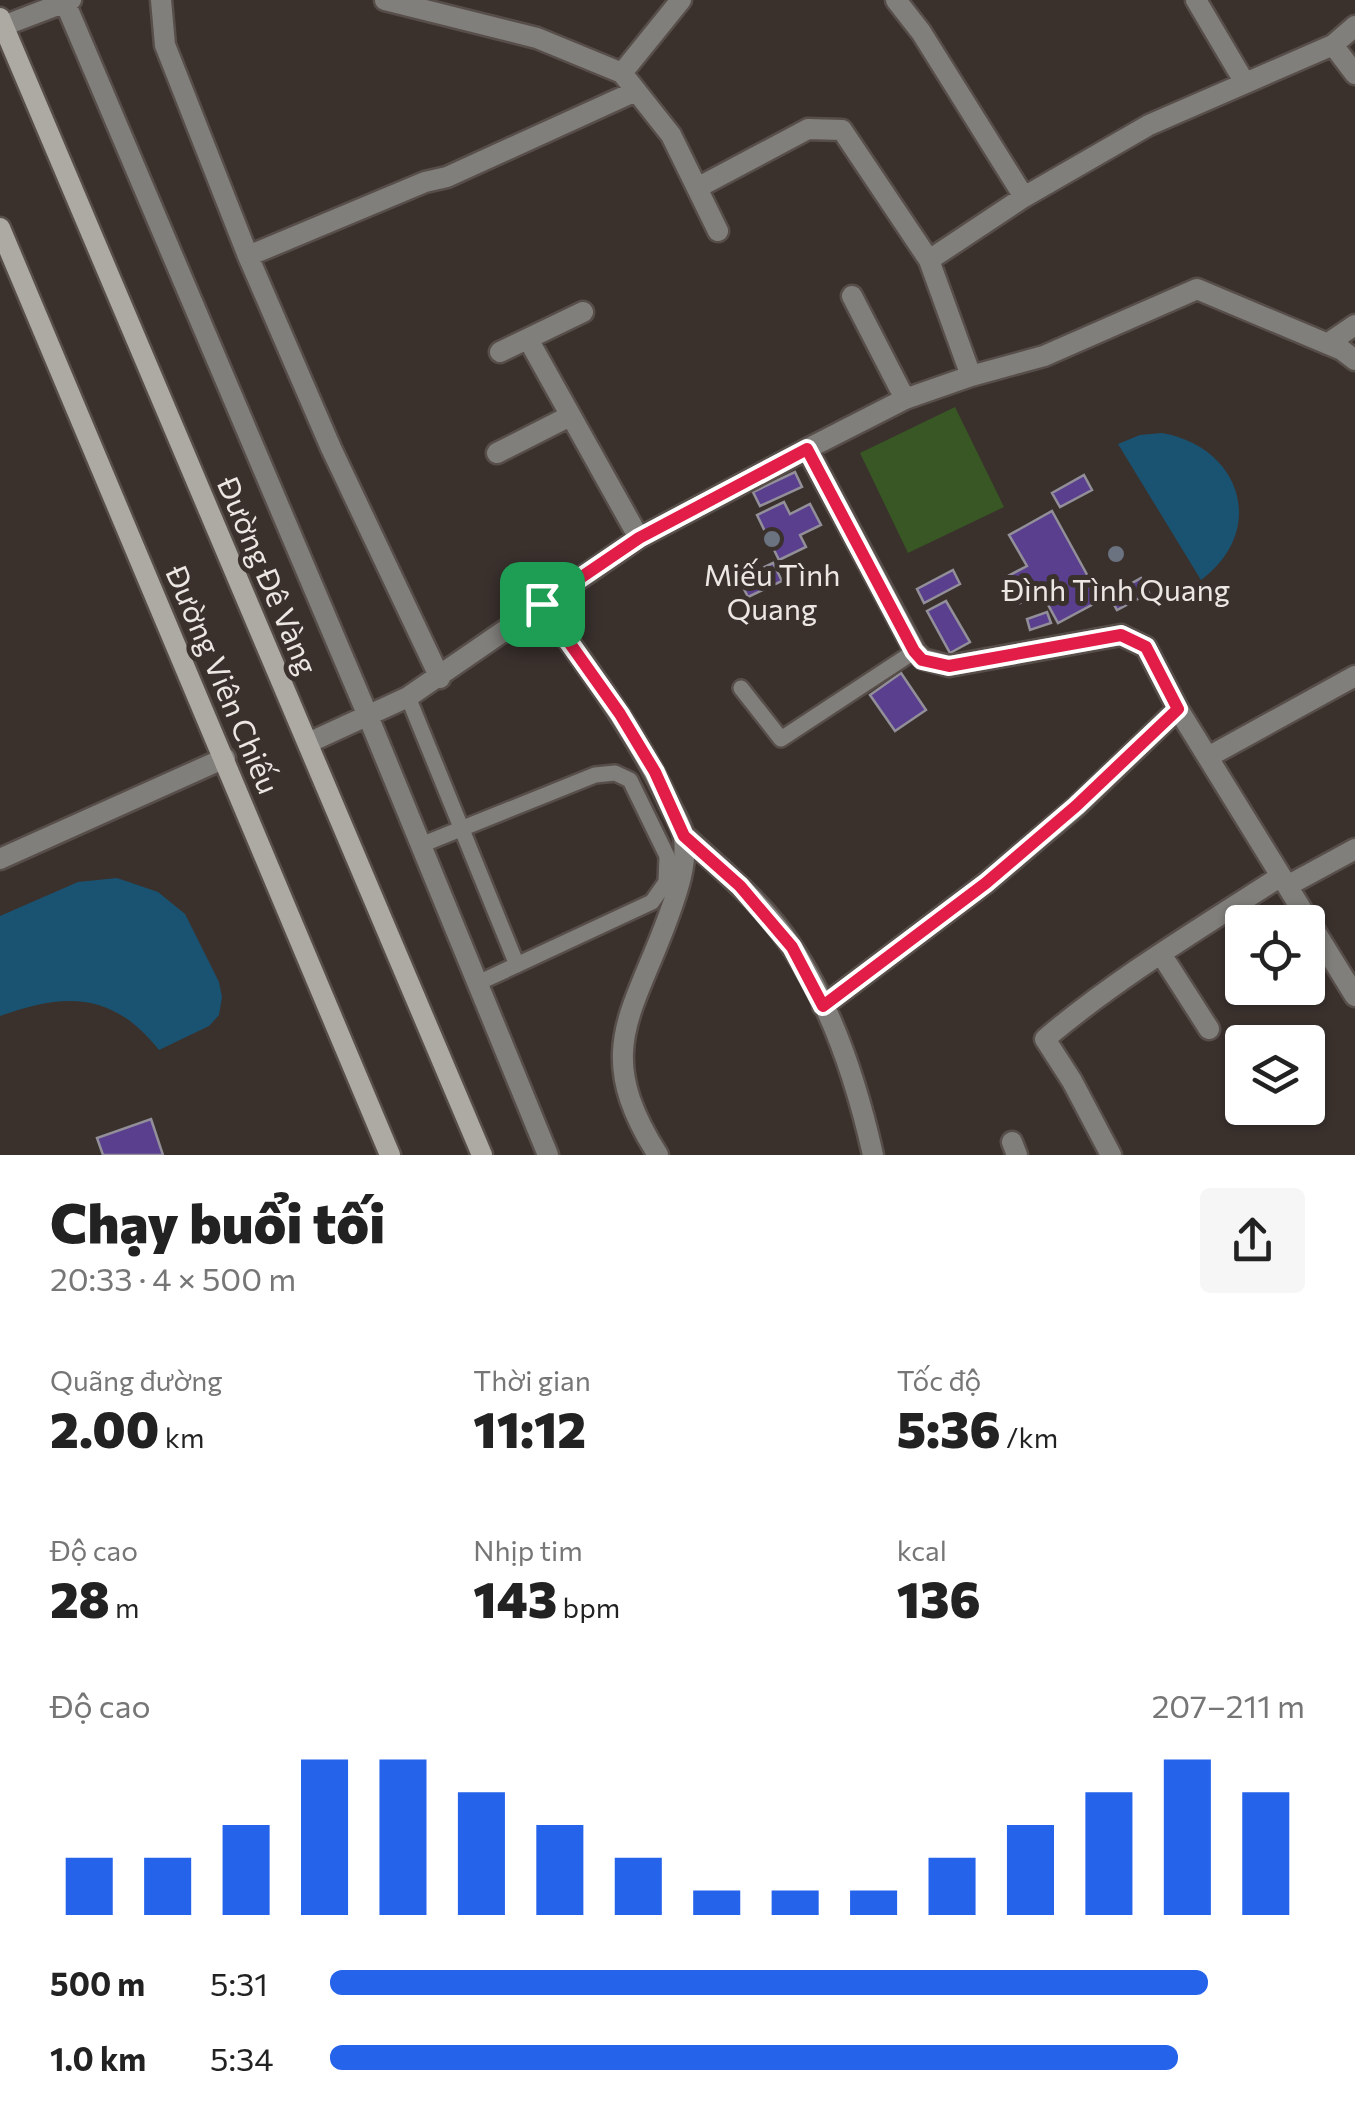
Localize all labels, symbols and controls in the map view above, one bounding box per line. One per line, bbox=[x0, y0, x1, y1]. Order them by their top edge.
street label: Đường Đê Vàng bbox=[210, 470, 327, 679]
marker: Miếu Tình Quang bbox=[761, 528, 783, 550]
marker: Đình Tình Quang bbox=[1105, 543, 1127, 565]
place label: Miếu Tình Quang bbox=[704, 555, 840, 626]
street label: Đường Viên Chiếu bbox=[159, 558, 289, 799]
pin bbox=[500, 562, 585, 647]
place label: Đình Tình Quang bbox=[1001, 570, 1230, 607]
icon: arrive bbox=[515, 577, 570, 632]
map controls bbox=[1225, 905, 1325, 1125]
button: locate bbox=[1225, 905, 1325, 1005]
button: layers bbox=[1225, 1025, 1325, 1125]
text: Chạy buổi tối bbox=[50, 1187, 385, 1254]
button: share bbox=[1200, 1188, 1305, 1293]
text: 20:33 · 4 × 500 m bbox=[50, 1258, 296, 1298]
text: Quãng đường bbox=[50, 1363, 222, 1397]
text: Thời gian bbox=[473, 1363, 591, 1397]
text: Tốc độ bbox=[897, 1363, 981, 1397]
text: 2.00 bbox=[50, 1397, 159, 1458]
text: 11:12 bbox=[473, 1397, 586, 1458]
text: 5:36 bbox=[897, 1397, 1001, 1458]
text: km bbox=[159, 1420, 204, 1454]
text: /km bbox=[1001, 1420, 1058, 1454]
text: Độ cao bbox=[50, 1533, 138, 1567]
text: Nhịp tim bbox=[473, 1533, 583, 1567]
text: kcal bbox=[897, 1533, 947, 1567]
text: 28 bbox=[50, 1567, 110, 1628]
text: 143 bbox=[473, 1567, 557, 1628]
text: 136 bbox=[897, 1567, 981, 1628]
text: m bbox=[110, 1590, 140, 1624]
text: bpm bbox=[557, 1590, 620, 1624]
text: Độ cao bbox=[50, 1685, 151, 1725]
text: 207–211 m bbox=[1152, 1685, 1305, 1725]
text: 500 m bbox=[50, 1963, 145, 2003]
text: 5:31 bbox=[210, 1963, 268, 2003]
text: 1.0 km bbox=[50, 2038, 146, 2078]
text: 5:34 bbox=[210, 2038, 273, 2078]

